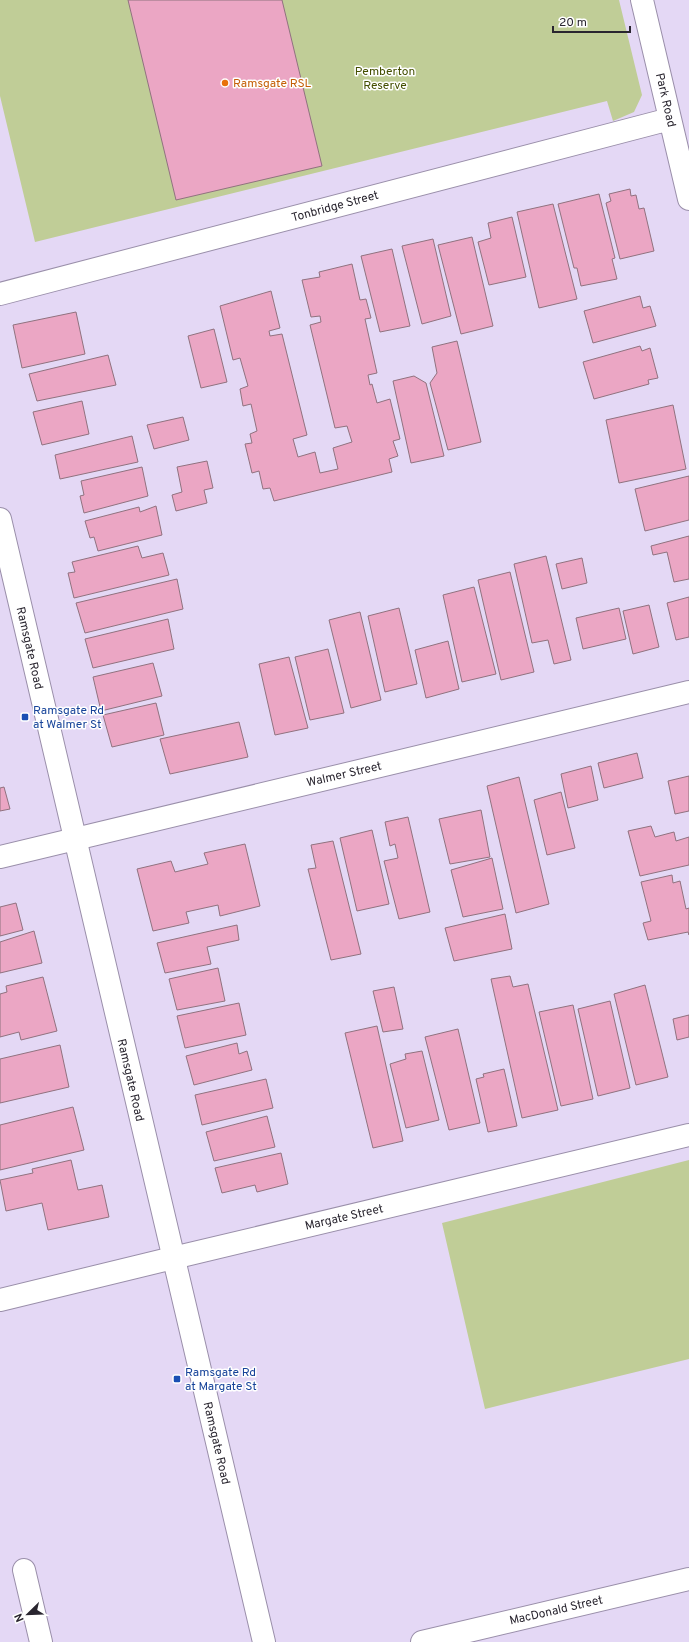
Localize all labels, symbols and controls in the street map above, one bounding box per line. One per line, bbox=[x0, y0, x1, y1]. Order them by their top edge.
scale bar bbox=[553, 8, 630, 34]
text: 20 m bbox=[559, 15, 587, 31]
park label: Pemberton Reserve bbox=[355, 64, 415, 94]
street label: Park Road bbox=[651, 71, 679, 129]
place label: Ramsgate RSL bbox=[233, 76, 312, 92]
marker: Ramsgate RSL bbox=[220, 78, 230, 88]
street label: Tonbridge Street bbox=[290, 188, 381, 226]
street label: Ramsgate Road bbox=[12, 605, 46, 691]
place label: Ramsgate Rd at Walmer St bbox=[33, 703, 104, 733]
marker: Ramsgate Rd at Walmer St bbox=[20, 712, 30, 722]
street label: Walmer Street bbox=[305, 759, 383, 791]
street label: Ramsgate Road bbox=[113, 1037, 147, 1123]
street label: Margate Street bbox=[304, 1201, 385, 1235]
place label: Ramsgate Rd at Margate St bbox=[185, 1365, 257, 1395]
marker: Ramsgate Rd at Margate St bbox=[172, 1374, 182, 1384]
street label: Ramsgate Road bbox=[199, 1400, 233, 1486]
street label: MacDonald Street bbox=[508, 1592, 604, 1629]
north arrow bbox=[8, 1594, 48, 1634]
text: N bbox=[12, 1611, 28, 1624]

